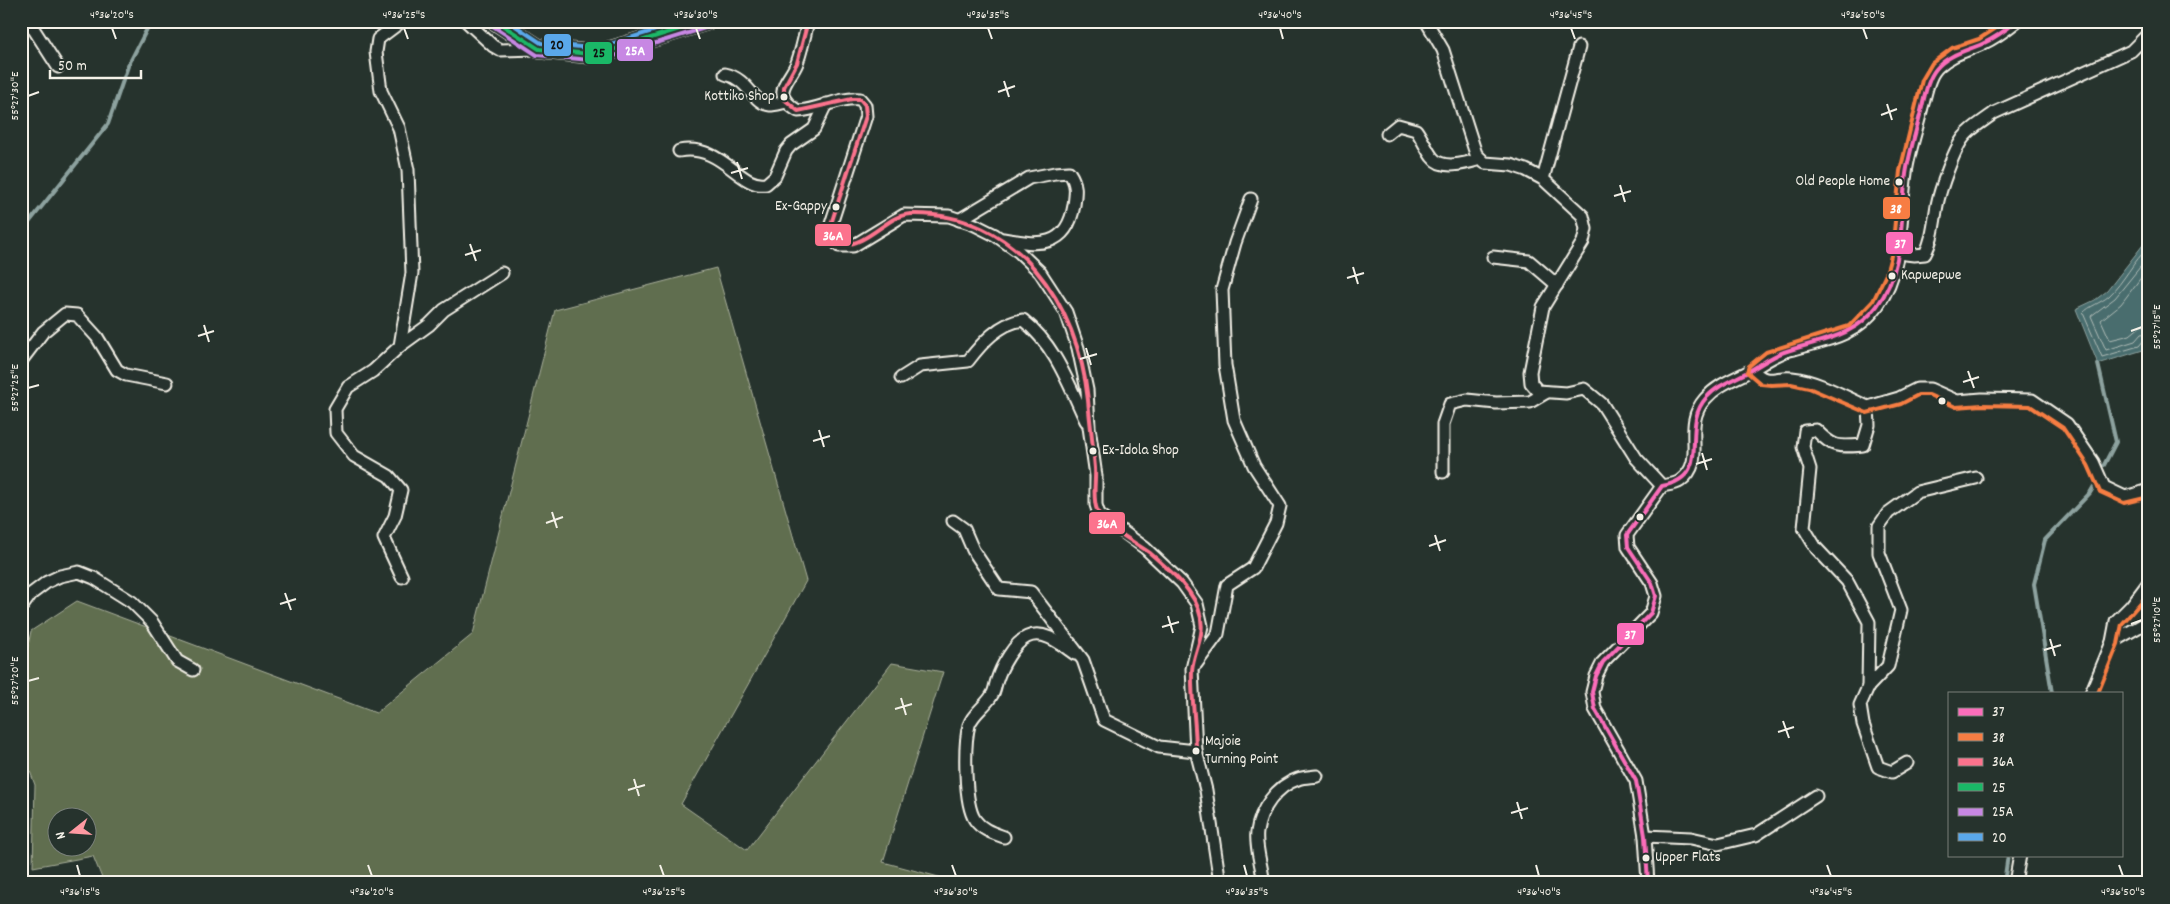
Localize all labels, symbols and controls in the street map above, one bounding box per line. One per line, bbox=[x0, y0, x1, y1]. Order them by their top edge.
text: 4°36'20"S bbox=[90, 7, 134, 24]
text: 4°36'25"S bbox=[383, 7, 425, 24]
text: 4°36'30"S bbox=[674, 7, 718, 24]
text: 4°36'35"S bbox=[967, 7, 1009, 24]
text: 4°36'40"S bbox=[1258, 7, 1302, 24]
text: 4°36'45"S bbox=[1550, 7, 1592, 24]
text: 4°36'50"S bbox=[1841, 7, 1885, 24]
line badge: 20 bbox=[543, 33, 572, 57]
text: 20 bbox=[550, 36, 564, 56]
line badge: 25A bbox=[616, 38, 654, 62]
line badge: 25 bbox=[584, 41, 613, 65]
text: 25A bbox=[625, 42, 645, 62]
text: 25 bbox=[593, 44, 606, 64]
scale bar bbox=[50, 48, 141, 80]
text: 50 m bbox=[58, 56, 87, 78]
text: 55°27'30"E bbox=[7, 71, 24, 120]
place label: Kottiko Shop bbox=[704, 86, 775, 108]
marker: Kottiko Shop bbox=[779, 92, 789, 102]
place label: Old People Home bbox=[1795, 171, 1890, 193]
marker: Old People Home bbox=[1894, 177, 1904, 187]
place label: Ex-Gappy bbox=[775, 196, 828, 218]
line badge: 38 bbox=[1882, 196, 1911, 220]
text: 38 bbox=[1890, 200, 1902, 220]
marker: Ex-Gappy bbox=[831, 202, 841, 212]
line badge: 36A bbox=[814, 223, 852, 247]
text: 36A bbox=[823, 227, 844, 247]
line badge: 37 bbox=[1885, 231, 1914, 255]
text: 37 bbox=[1894, 235, 1906, 255]
place label: Kapwepwe bbox=[1901, 265, 1962, 287]
marker: Kapwepwe bbox=[1887, 271, 1897, 281]
text: 55°27'15"E bbox=[2149, 304, 2166, 350]
text: 55°27'25"E bbox=[7, 364, 24, 412]
unlabelled marker bbox=[1937, 396, 1947, 406]
place label: Ex-Idola Shop bbox=[1102, 440, 1179, 462]
marker: Ex-Idola Shop bbox=[1088, 446, 1098, 456]
line badge: 36A bbox=[1088, 511, 1126, 535]
unlabelled marker bbox=[1635, 512, 1645, 522]
text: 36A bbox=[1097, 515, 1118, 535]
text: 55°27'10"E bbox=[2149, 596, 2166, 643]
line badge: 37 bbox=[1616, 622, 1645, 646]
text: 37 bbox=[1624, 626, 1636, 646]
text: 55°27'20"E bbox=[7, 656, 24, 705]
legend bbox=[1948, 692, 2122, 856]
text: 37 bbox=[1992, 702, 2005, 724]
text: 38 bbox=[1992, 728, 2005, 750]
place label: Majoie Turning Point bbox=[1205, 731, 1279, 771]
marker: Majoie Turning Point bbox=[1191, 746, 1201, 756]
text: 36A bbox=[1992, 752, 2014, 774]
text: 25 bbox=[1992, 778, 2006, 800]
text: 25A bbox=[1992, 802, 2014, 824]
north arrow bbox=[48, 806, 98, 856]
text: 20 bbox=[1992, 828, 2007, 850]
text: N bbox=[51, 829, 72, 841]
place label: Upper Flats bbox=[1655, 847, 1721, 869]
marker: Upper Flats bbox=[1641, 853, 1651, 863]
text: 4°36'15"S bbox=[60, 884, 100, 901]
text: 4°36'20"S bbox=[350, 884, 394, 901]
text: 4°36'25"S bbox=[643, 884, 685, 901]
text: 4°36'30"S bbox=[934, 884, 978, 901]
text: 4°36'35"S bbox=[1226, 884, 1268, 901]
text: 4°36'40"S bbox=[1517, 884, 1561, 901]
text: 4°36'45"S bbox=[1810, 884, 1852, 901]
text: 4°36'50"S bbox=[2101, 884, 2145, 901]

